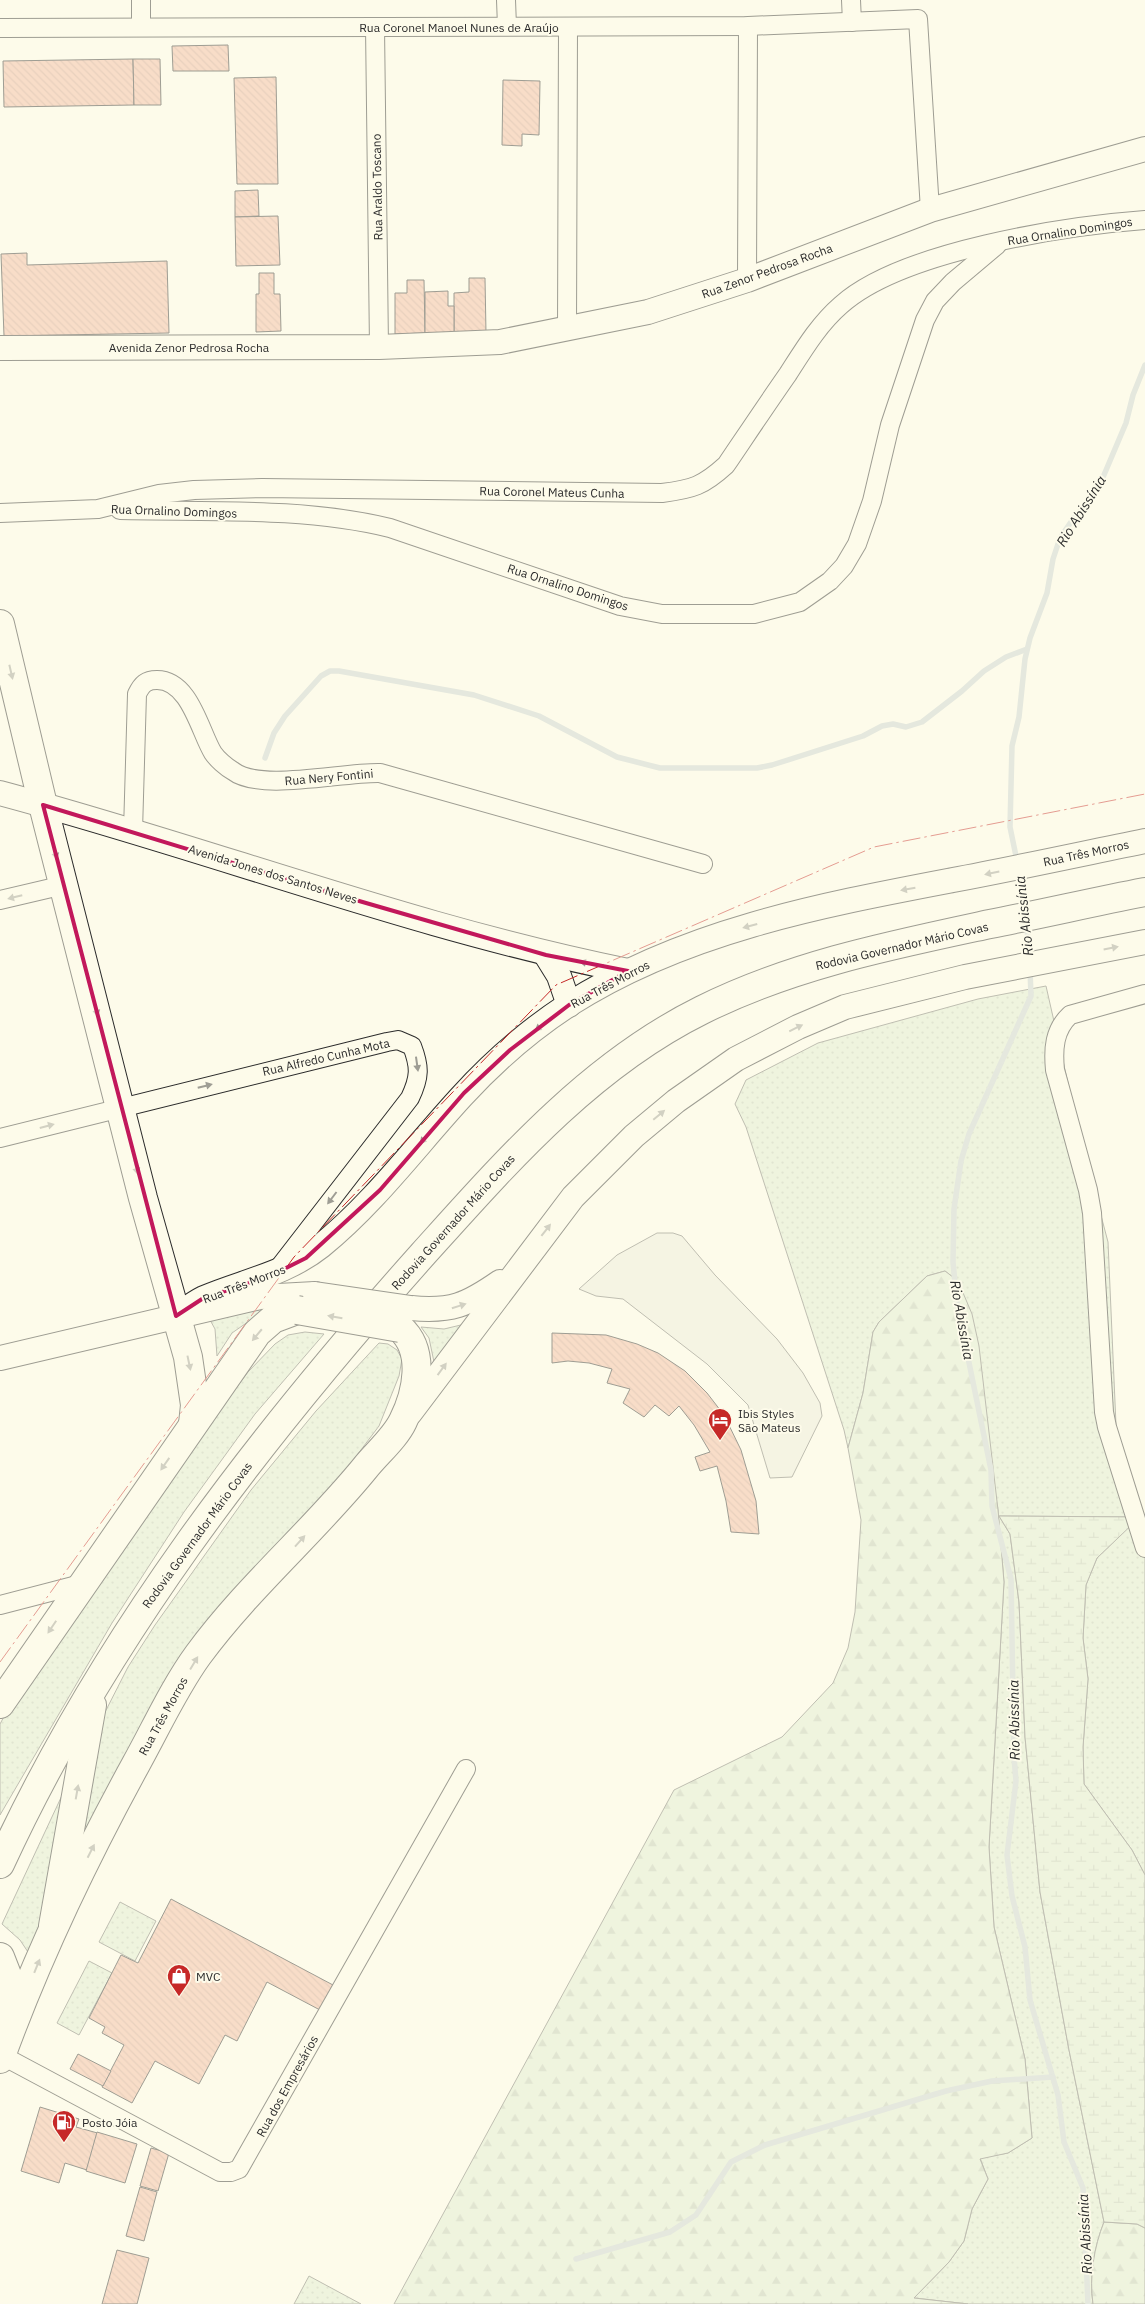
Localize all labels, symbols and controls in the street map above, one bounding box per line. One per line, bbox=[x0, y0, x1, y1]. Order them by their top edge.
street label: Rua Coronel Manoel Nunes de Araújo bbox=[359, 20, 559, 35]
street label: Rua Araldo Toscano bbox=[369, 133, 385, 240]
street label: Rua Ornalino Domingos bbox=[1006, 214, 1134, 248]
street label: Rua Zenor Pedrosa Rocha bbox=[699, 240, 835, 302]
street label: Avenida Zenor Pedrosa Rocha bbox=[109, 340, 270, 355]
water label: Rio Abissínia bbox=[1052, 472, 1110, 550]
street label: Rua Coronel Mateus Cunha bbox=[479, 483, 625, 501]
street label: Rua Ornalino Domingos bbox=[111, 501, 238, 521]
street label: Rua Ornalino Domingos bbox=[506, 560, 631, 614]
one-way arrow bbox=[7, 664, 15, 679]
street label: Rua Nery Fontini bbox=[284, 766, 374, 788]
street label: Rua Três Morros bbox=[1042, 837, 1130, 869]
street label: Avenida Jones dos Santos Neves bbox=[187, 841, 360, 907]
one-way arrow bbox=[51, 844, 59, 859]
one-way arrow bbox=[983, 869, 999, 877]
water label: Rio Abissínia bbox=[1011, 875, 1037, 957]
one-way arrow bbox=[899, 885, 915, 893]
one-way arrow bbox=[7, 893, 22, 901]
street label: Rodovia Governador Mário Covas bbox=[814, 919, 990, 973]
one-way arrow bbox=[742, 923, 757, 931]
one-way arrow bbox=[1103, 944, 1119, 952]
street label: Rua Três Morros bbox=[568, 957, 652, 1011]
one-way arrow bbox=[579, 959, 594, 967]
one-way arrow bbox=[92, 1002, 100, 1017]
one-way arrow bbox=[535, 1020, 548, 1031]
one-way arrow bbox=[789, 1024, 803, 1032]
street label: Rua Alfredo Cunha Mota bbox=[261, 1035, 392, 1079]
one-way arrow bbox=[413, 1056, 421, 1072]
one-way arrow bbox=[197, 1082, 212, 1090]
one-way arrow bbox=[652, 1109, 665, 1120]
one-way arrow bbox=[40, 1122, 55, 1130]
one-way arrow bbox=[419, 1132, 430, 1145]
street label: Rodovia Governador Mário Covas bbox=[388, 1151, 518, 1293]
one-way arrow bbox=[132, 1159, 140, 1174]
one-way arrow bbox=[326, 1191, 337, 1204]
one-way arrow bbox=[540, 1224, 551, 1237]
street label: Rua Três Morros bbox=[200, 1261, 288, 1307]
water label: Rio Abissínia bbox=[946, 1279, 978, 1361]
one-way arrow bbox=[452, 1301, 467, 1309]
one-way arrow bbox=[327, 1312, 343, 1320]
one-way arrow bbox=[251, 1328, 262, 1341]
one-way arrow bbox=[185, 1356, 193, 1371]
one-way arrow bbox=[437, 1362, 447, 1376]
place label: Ibis Styles São Mateus bbox=[738, 1406, 801, 1435]
hotel icon: Ibis Styles São Mateus bbox=[707, 1407, 733, 1441]
one-way arrow bbox=[160, 1458, 170, 1471]
street label: Rodovia Governador Mário Covas bbox=[139, 1459, 255, 1611]
one-way arrow bbox=[295, 1534, 306, 1547]
one-way arrow bbox=[47, 1620, 57, 1633]
one-way arrow bbox=[189, 1656, 198, 1669]
street label: Rua Três Morros bbox=[135, 1674, 191, 1758]
water label: Rio Abissínia bbox=[1004, 1680, 1024, 1760]
one-way arrow bbox=[73, 1784, 81, 1800]
one-way arrow bbox=[86, 1844, 95, 1859]
one-way arrow bbox=[33, 1959, 41, 1974]
shop icon: MVC bbox=[166, 1963, 192, 1997]
place label: MVC bbox=[196, 1969, 221, 1984]
street label: Rua dos Empresários bbox=[253, 2033, 321, 2139]
fuel station icon: Posto Jóia bbox=[51, 2109, 77, 2143]
place label: Posto Jóia bbox=[82, 2115, 138, 2130]
water label: Rio Abissínia bbox=[1074, 2193, 1096, 2275]

